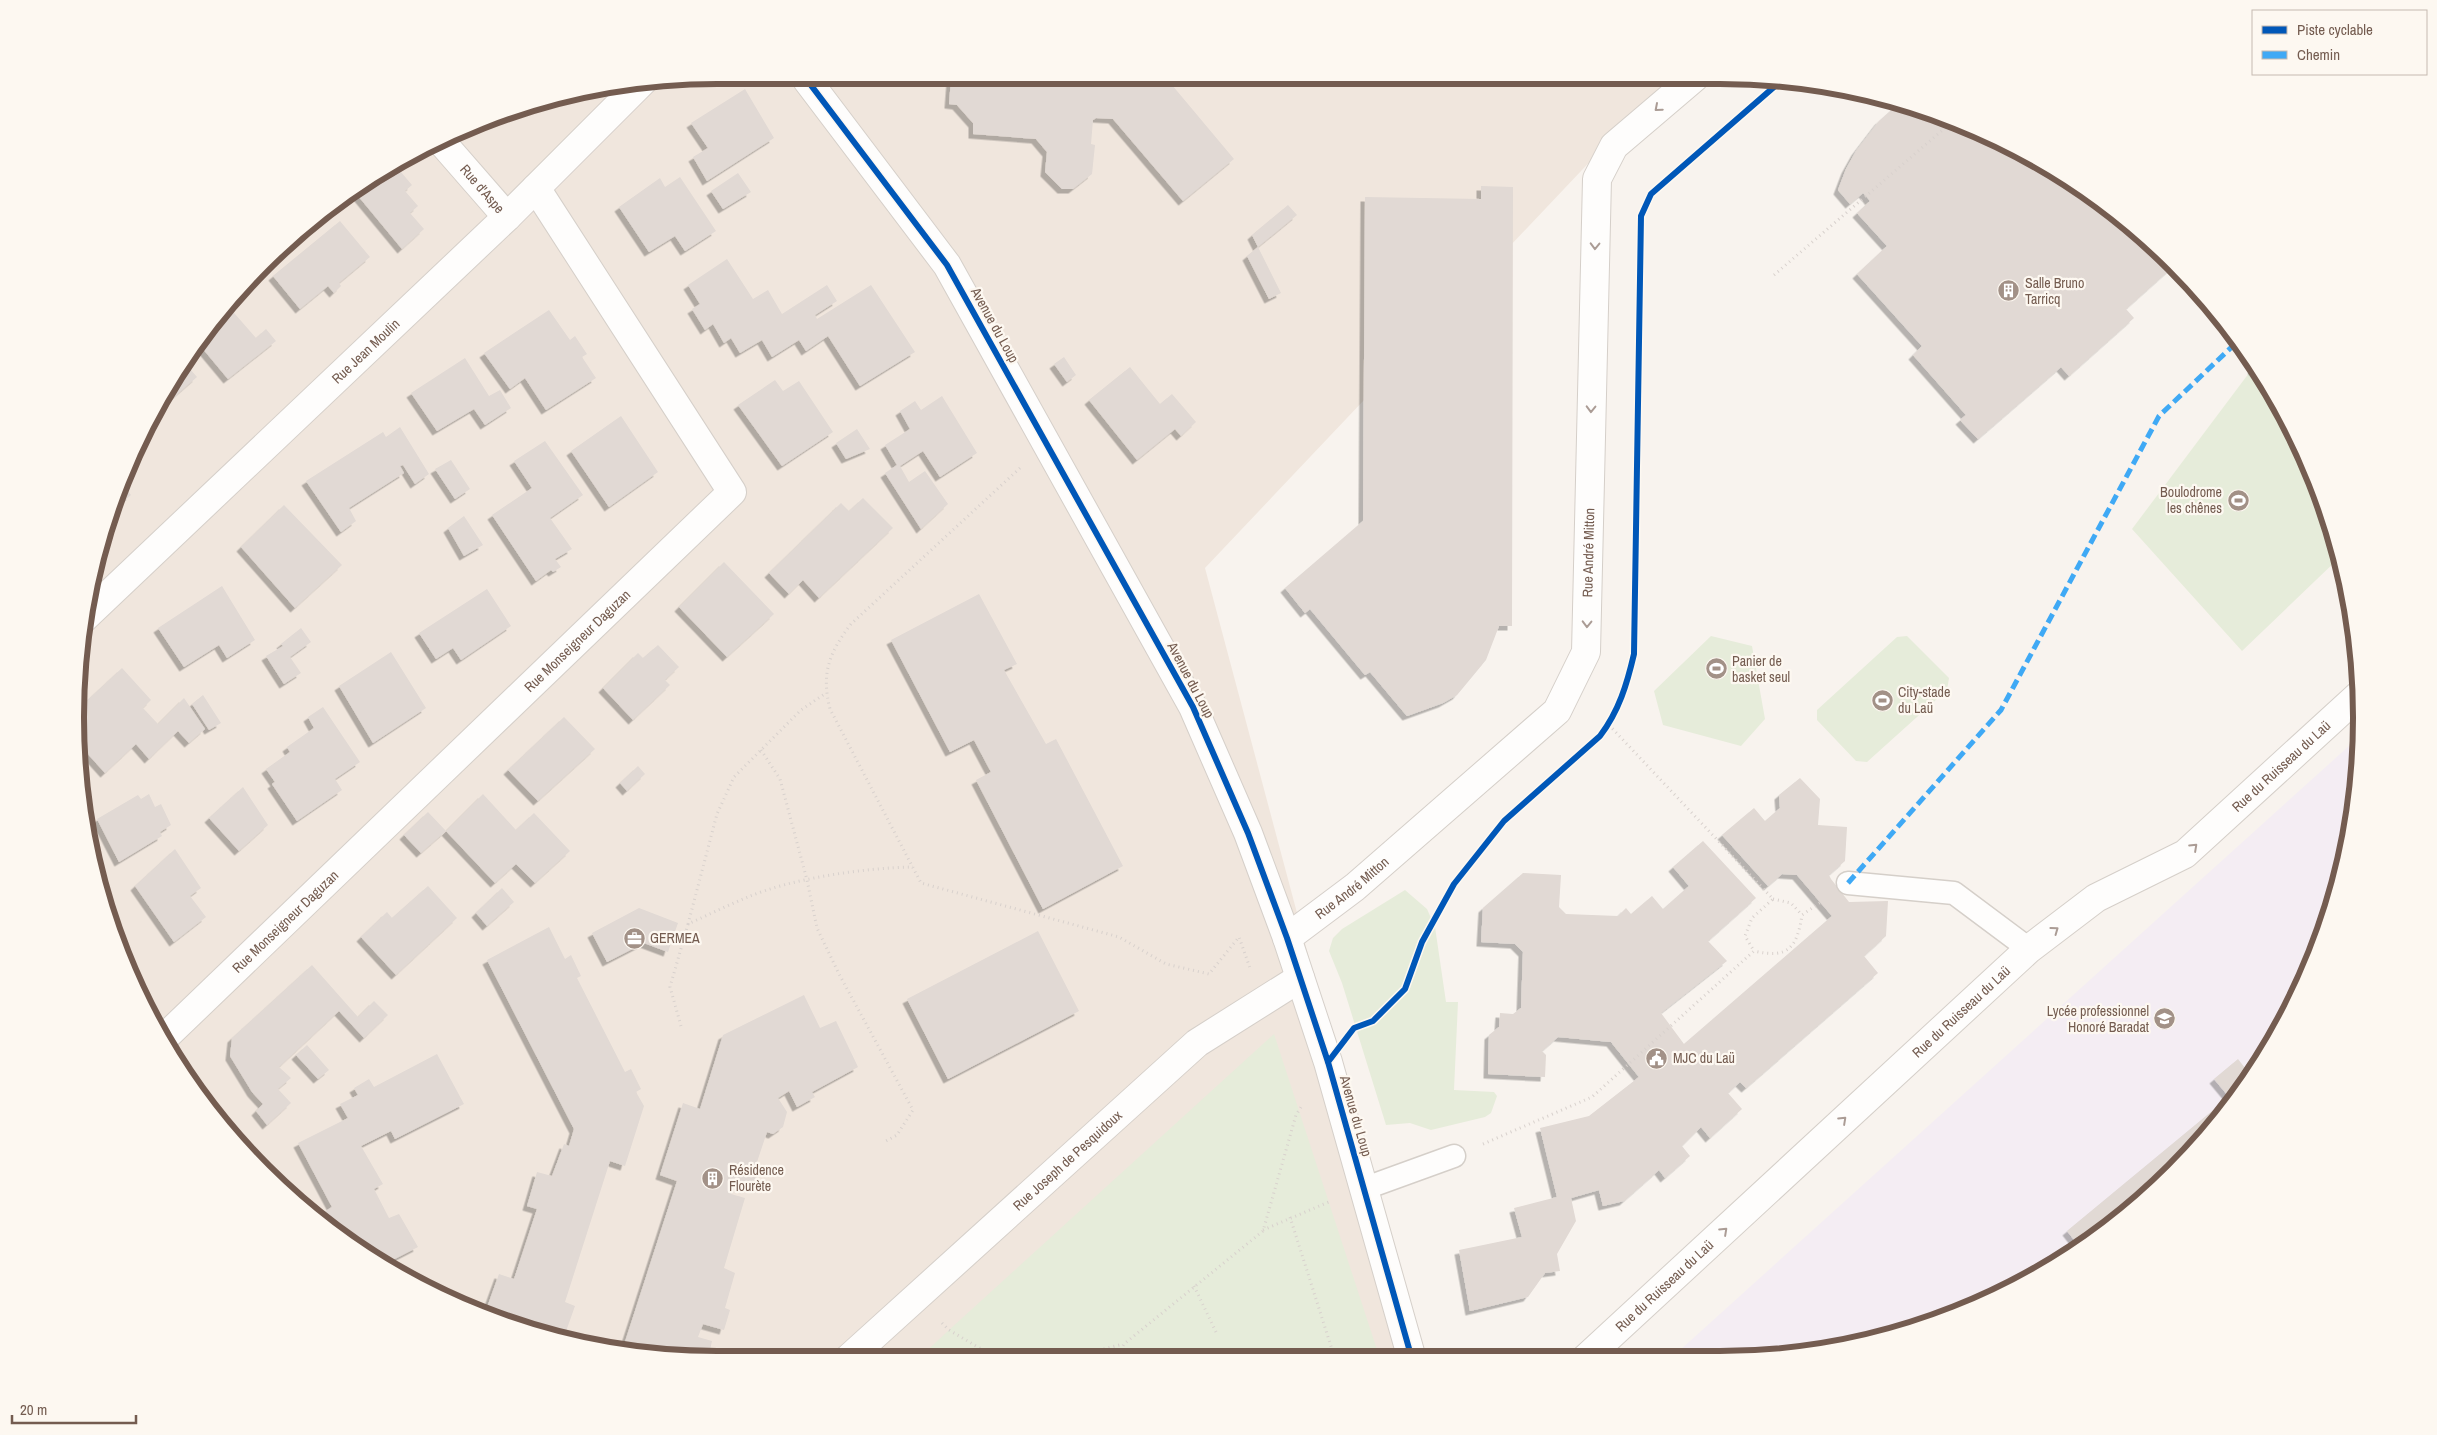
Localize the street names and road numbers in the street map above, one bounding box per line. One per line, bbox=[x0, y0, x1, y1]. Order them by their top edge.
street label: Rue d'Aspe bbox=[456, 161, 509, 217]
street label: Avenue du Loup bbox=[966, 283, 1023, 366]
street label: Rue Jean Moulin bbox=[328, 315, 403, 387]
street label: Rue André Mitton bbox=[1578, 508, 1598, 598]
street label: Rue Monseigneur Daguzan bbox=[520, 586, 634, 696]
street label: Avenue du Loup bbox=[1163, 638, 1219, 721]
street label: Rue du Ruisseau du Laü bbox=[2228, 717, 2334, 816]
street label: Rue André Mitton bbox=[1311, 853, 1392, 923]
street label: Rue Monseigneur Daguzan bbox=[228, 866, 342, 977]
street label: Rue du Ruisseau du Laü bbox=[1908, 962, 2014, 1061]
street label: Avenue du Loup bbox=[1336, 1072, 1376, 1159]
street label: Rue Joseph de Pesquidoux bbox=[1009, 1106, 1126, 1214]
street label: Rue du Ruisseau du Laü bbox=[1612, 1236, 1717, 1335]

